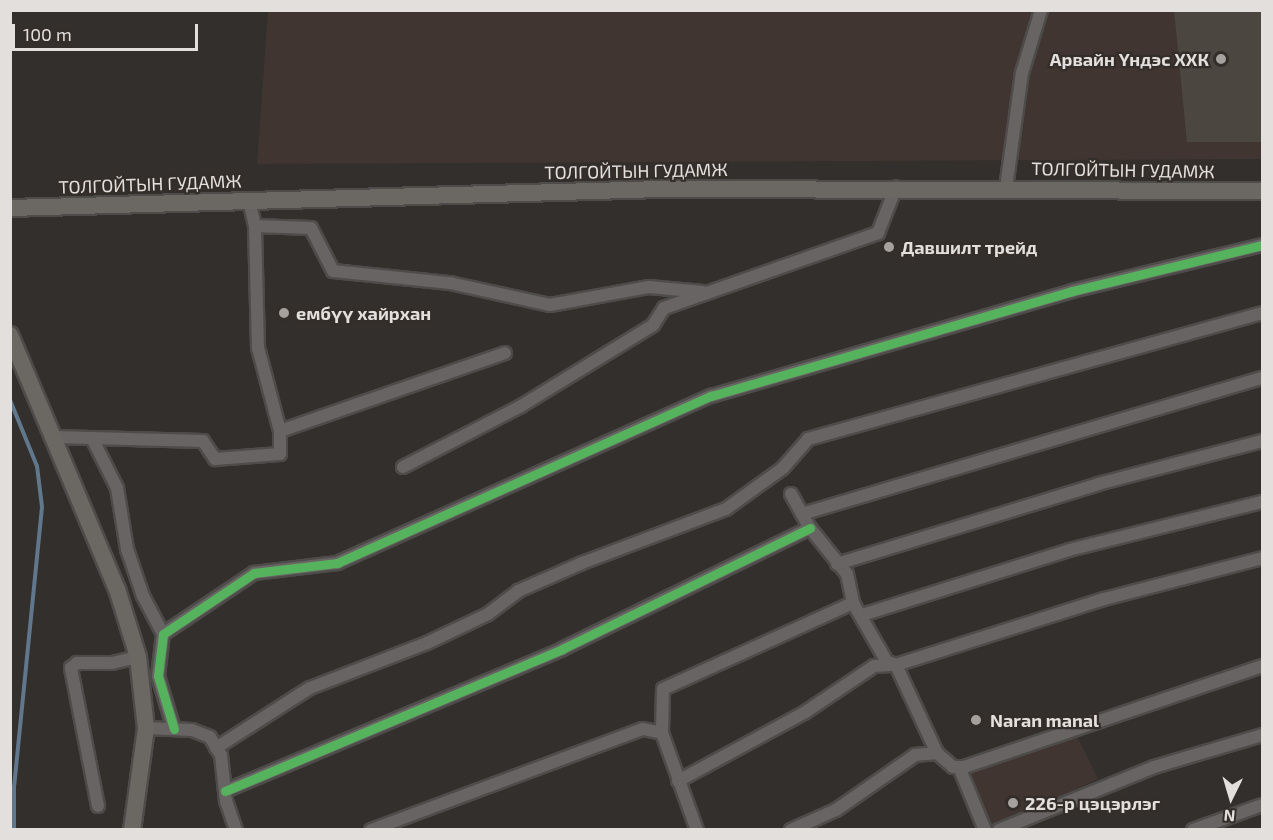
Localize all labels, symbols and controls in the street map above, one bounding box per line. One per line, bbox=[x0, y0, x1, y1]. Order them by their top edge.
scale bar bbox=[15, 12, 201, 50]
text: 100 m bbox=[23, 23, 72, 45]
place label: Арвайн Үндэс ХХК bbox=[1050, 48, 1209, 70]
marker: Арвайн Үндэс ХХК bbox=[1214, 52, 1228, 66]
street label: ТОЛГОЙТЫН ГУДАМЖ bbox=[1031, 158, 1215, 182]
street label: ТОЛГОЙТЫН ГУДАМЖ bbox=[544, 159, 728, 183]
street label: ТОЛГОЙТЫН ГУДАМЖ bbox=[58, 170, 242, 198]
place label: Давшилт трейд bbox=[901, 236, 1037, 258]
marker: Давшилт трейд bbox=[882, 240, 896, 254]
place label: ембүү хайрхан bbox=[296, 302, 431, 324]
marker: ембүү хайрхан bbox=[277, 306, 291, 320]
place label: Naran manal bbox=[990, 709, 1099, 731]
marker: Naran manal bbox=[967, 711, 985, 729]
north arrow bbox=[1201, 768, 1261, 828]
place label: 226-р цэцэрлэг bbox=[1025, 792, 1160, 814]
marker: 226-р цэцэрлэг bbox=[1006, 796, 1020, 810]
text: N bbox=[1223, 806, 1236, 826]

